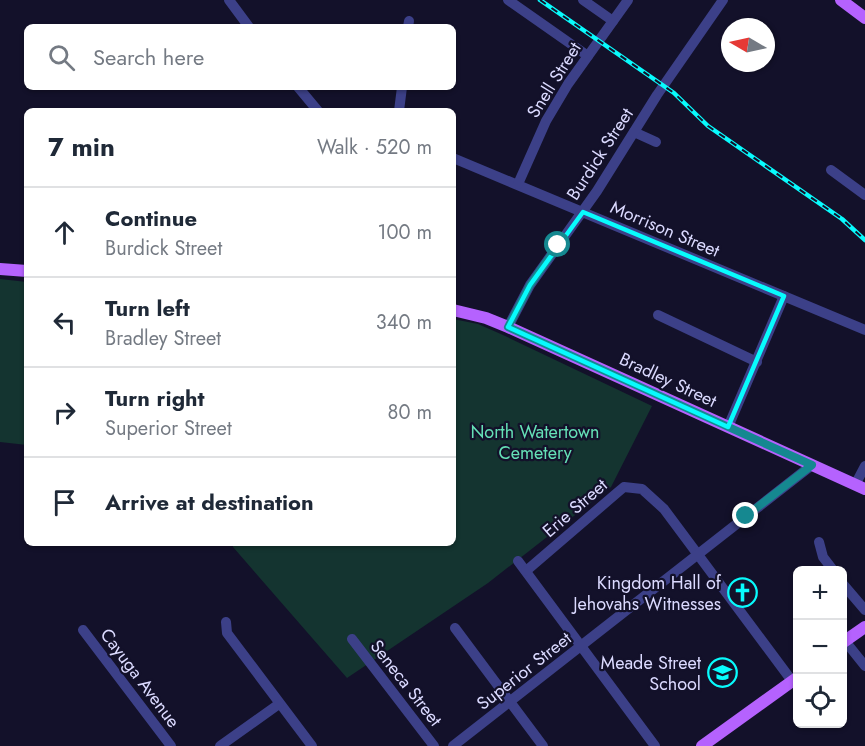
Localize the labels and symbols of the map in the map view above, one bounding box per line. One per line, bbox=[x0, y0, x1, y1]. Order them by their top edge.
north arrow bbox=[721, 18, 775, 72]
street label: Snell Street bbox=[520, 36, 588, 123]
street label: Burdick Street bbox=[560, 102, 640, 205]
street label: Morrison Street bbox=[606, 194, 724, 264]
route start bbox=[544, 231, 570, 257]
street label: Bradley Street bbox=[615, 346, 721, 414]
park label: North Watertown Cemetery bbox=[470, 419, 600, 466]
street label: Erie Street bbox=[537, 472, 614, 544]
route end bbox=[732, 502, 758, 528]
place label: Kingdom Hall of Jehovahs Witnesses bbox=[571, 570, 722, 617]
church icon: Kingdom Hall of Jehovahs Witnesses bbox=[726, 577, 758, 609]
street label: Cayuga Avenue bbox=[94, 623, 186, 733]
street label: Superior Street bbox=[471, 625, 577, 716]
street label: Seneca Street bbox=[364, 634, 449, 732]
place label: Meade Street School bbox=[601, 650, 702, 697]
school or university icon: Meade Street School bbox=[706, 657, 738, 689]

